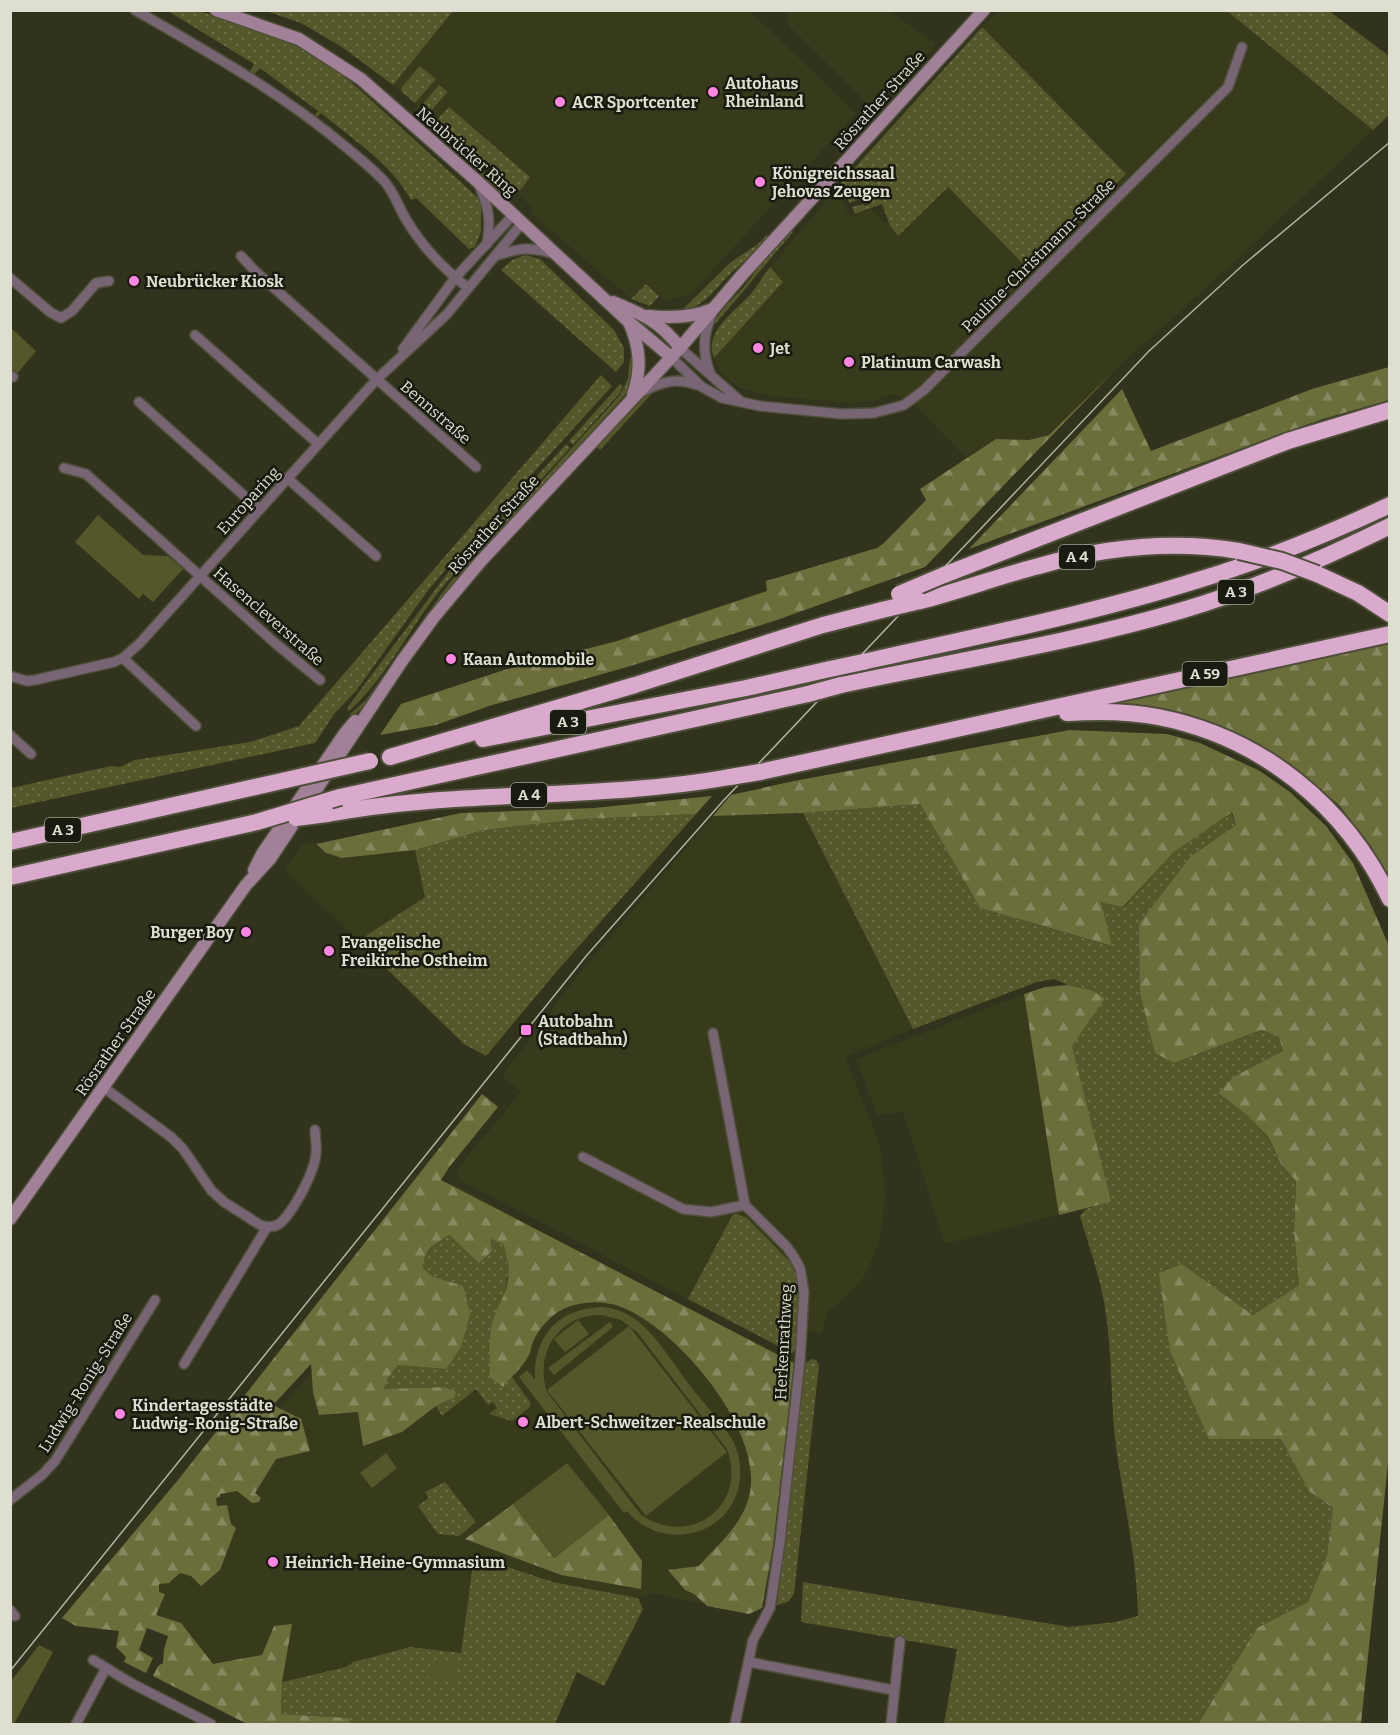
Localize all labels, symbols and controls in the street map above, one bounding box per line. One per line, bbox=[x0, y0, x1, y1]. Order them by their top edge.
street label: Rösrather Straße bbox=[830, 47, 929, 154]
place label: Autohaus Rheinland bbox=[725, 74, 804, 111]
marker: Autohaus Rheinland bbox=[706, 85, 720, 99]
place label: ACR Sportcenter bbox=[572, 93, 698, 112]
marker: ACR Sportcenter bbox=[553, 95, 567, 109]
street label: Neubrücker Ring bbox=[413, 103, 521, 200]
place label: Königreichssaal Jehovas Zeugen bbox=[771, 164, 895, 201]
marker: Königreichssaal Jehovas Zeugen bbox=[753, 175, 767, 189]
street label: Pauline-Christmann-Straße bbox=[958, 175, 1119, 336]
place label: Neubrücker Kiosk bbox=[146, 272, 284, 291]
marker: Neubrücker Kiosk bbox=[127, 274, 141, 288]
place label: Jet bbox=[769, 339, 791, 358]
marker: Jet bbox=[751, 341, 765, 355]
place label: Platinum Carwash bbox=[861, 353, 1001, 372]
marker: Platinum Carwash bbox=[842, 355, 856, 369]
street label: Bennstraße bbox=[397, 377, 475, 448]
street label: Europaring bbox=[213, 463, 284, 538]
street label: Rösrather Straße bbox=[444, 471, 543, 578]
road number: A 4 bbox=[1059, 545, 1095, 569]
street label: Hasencleverstraße bbox=[210, 563, 328, 670]
road number: A 3 bbox=[1218, 580, 1254, 604]
place label: Kaan Automobile bbox=[463, 650, 595, 669]
marker: Kaan Automobile bbox=[444, 652, 458, 666]
road number: A 59 bbox=[1182, 662, 1228, 686]
road number: A 3 bbox=[550, 710, 586, 734]
road number: A 4 bbox=[511, 783, 547, 807]
road number: A 3 bbox=[45, 818, 81, 842]
place label: Burger Boy bbox=[150, 923, 234, 942]
marker: Burger Boy bbox=[239, 925, 253, 939]
place label: Evangelische Freikirche Ostheim bbox=[341, 933, 488, 970]
marker: Evangelische Freikirche Ostheim bbox=[322, 944, 336, 958]
street label: Rösrather Straße bbox=[71, 985, 159, 1100]
place label: Autobahn (Stadtbahn) bbox=[538, 1012, 628, 1049]
marker: Autobahn (Stadtbahn) bbox=[519, 1023, 533, 1037]
street label: Herkenrathweg bbox=[771, 1284, 796, 1400]
street label: Ludwig-Ronig-Straße bbox=[35, 1309, 136, 1456]
place label: Kindertagesstädte Ludwig-Ronig-Straße bbox=[132, 1396, 298, 1433]
marker: Kindertagesstädte Ludwig-Ronig-Straße bbox=[113, 1407, 127, 1421]
place label: Albert-Schweitzer-Realschule bbox=[535, 1413, 766, 1432]
marker: Albert-Schweitzer-Realschule bbox=[516, 1415, 530, 1429]
place label: Heinrich-Heine-Gymnasium bbox=[285, 1553, 506, 1572]
marker: Heinrich-Heine-Gymnasium bbox=[266, 1555, 280, 1569]

